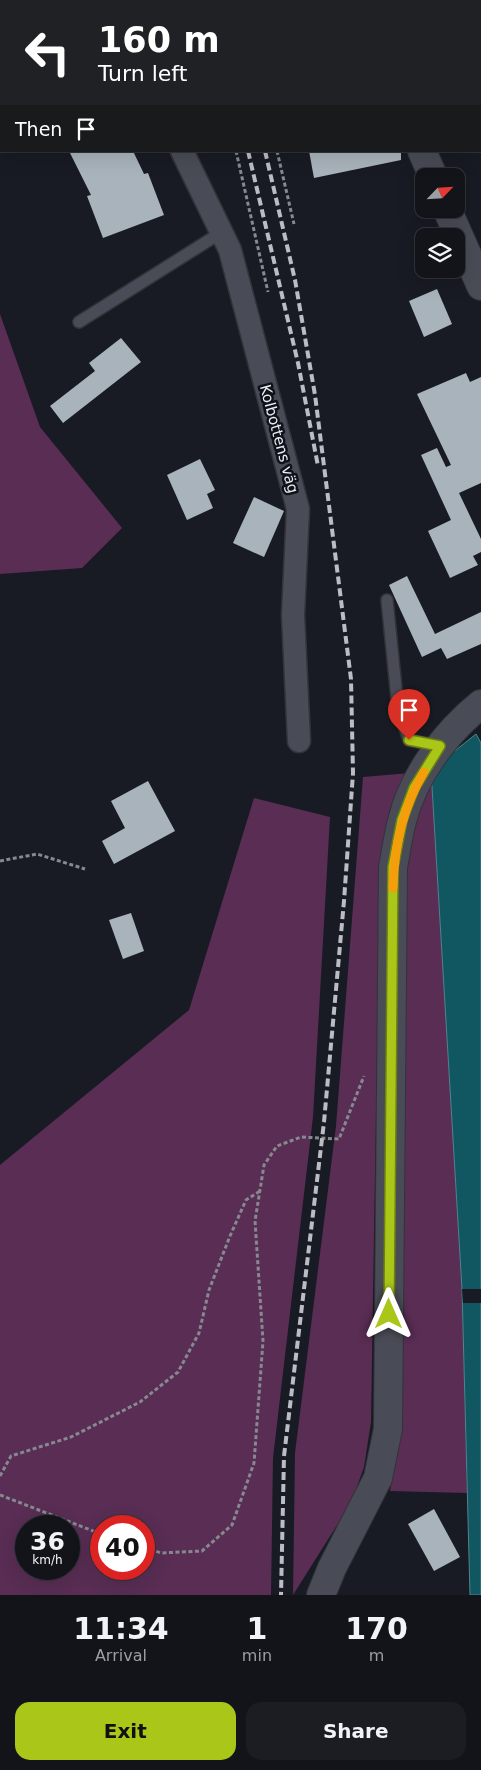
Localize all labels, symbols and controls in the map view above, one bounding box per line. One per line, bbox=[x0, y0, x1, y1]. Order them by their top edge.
icon: left bbox=[15, 20, 80, 85]
text: 160 m bbox=[98, 20, 220, 60]
text: Turn left bbox=[98, 61, 187, 86]
icon: arrive bbox=[72, 115, 100, 143]
text: Then bbox=[15, 118, 62, 140]
north arrow bbox=[415, 168, 465, 218]
map controls bbox=[415, 168, 465, 278]
button: layers bbox=[415, 228, 465, 278]
street label: Kolbottens väg bbox=[256, 383, 302, 495]
pin bbox=[388, 689, 430, 740]
icon: arrive bbox=[395, 696, 423, 724]
position arrow bbox=[362, 1287, 414, 1339]
speed limit sign: 40 bbox=[90, 1515, 155, 1580]
text: 36 bbox=[30, 1527, 65, 1556]
text: km/h bbox=[32, 1553, 63, 1567]
text: 11:34 bbox=[73, 1611, 169, 1646]
text: 1 bbox=[246, 1611, 267, 1646]
text: 170 bbox=[345, 1611, 408, 1646]
text: Arrival bbox=[95, 1646, 147, 1665]
text: min bbox=[242, 1646, 272, 1665]
text: m bbox=[369, 1646, 384, 1665]
button: Exit bbox=[15, 1702, 236, 1760]
button: Share bbox=[246, 1702, 466, 1760]

